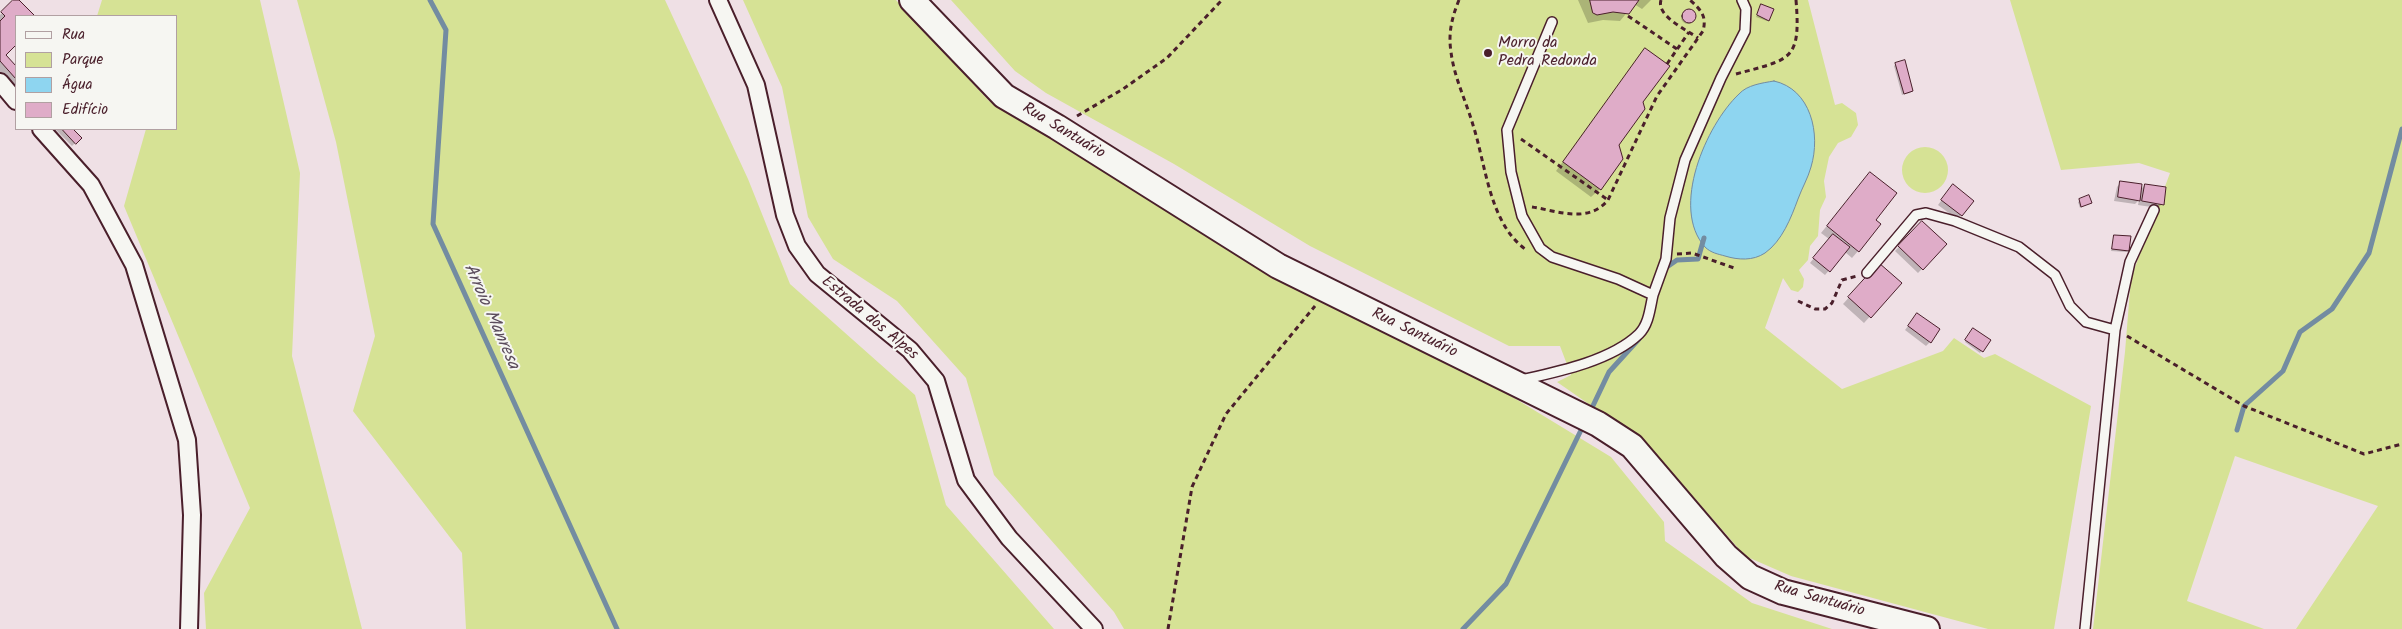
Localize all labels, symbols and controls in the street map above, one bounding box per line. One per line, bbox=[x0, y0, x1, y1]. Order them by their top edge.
legend bbox=[15, 15, 178, 130]
text: Rua bbox=[62, 23, 85, 47]
place label: Morro da Pedra Redonda bbox=[1498, 34, 1597, 72]
marker: Morro da Pedra Redonda bbox=[1482, 47, 1494, 59]
text: Parque bbox=[62, 48, 103, 72]
text: Água bbox=[62, 73, 93, 97]
text: Edifício bbox=[62, 98, 108, 122]
street label: Rua Santuário bbox=[1018, 100, 1108, 164]
water label: Arroio Manresa bbox=[457, 261, 523, 373]
street label: Estrada dos Alpes bbox=[817, 273, 921, 365]
street label: Rua Santuário bbox=[1368, 305, 1460, 363]
street label: Rua Santuário bbox=[1772, 578, 1866, 622]

